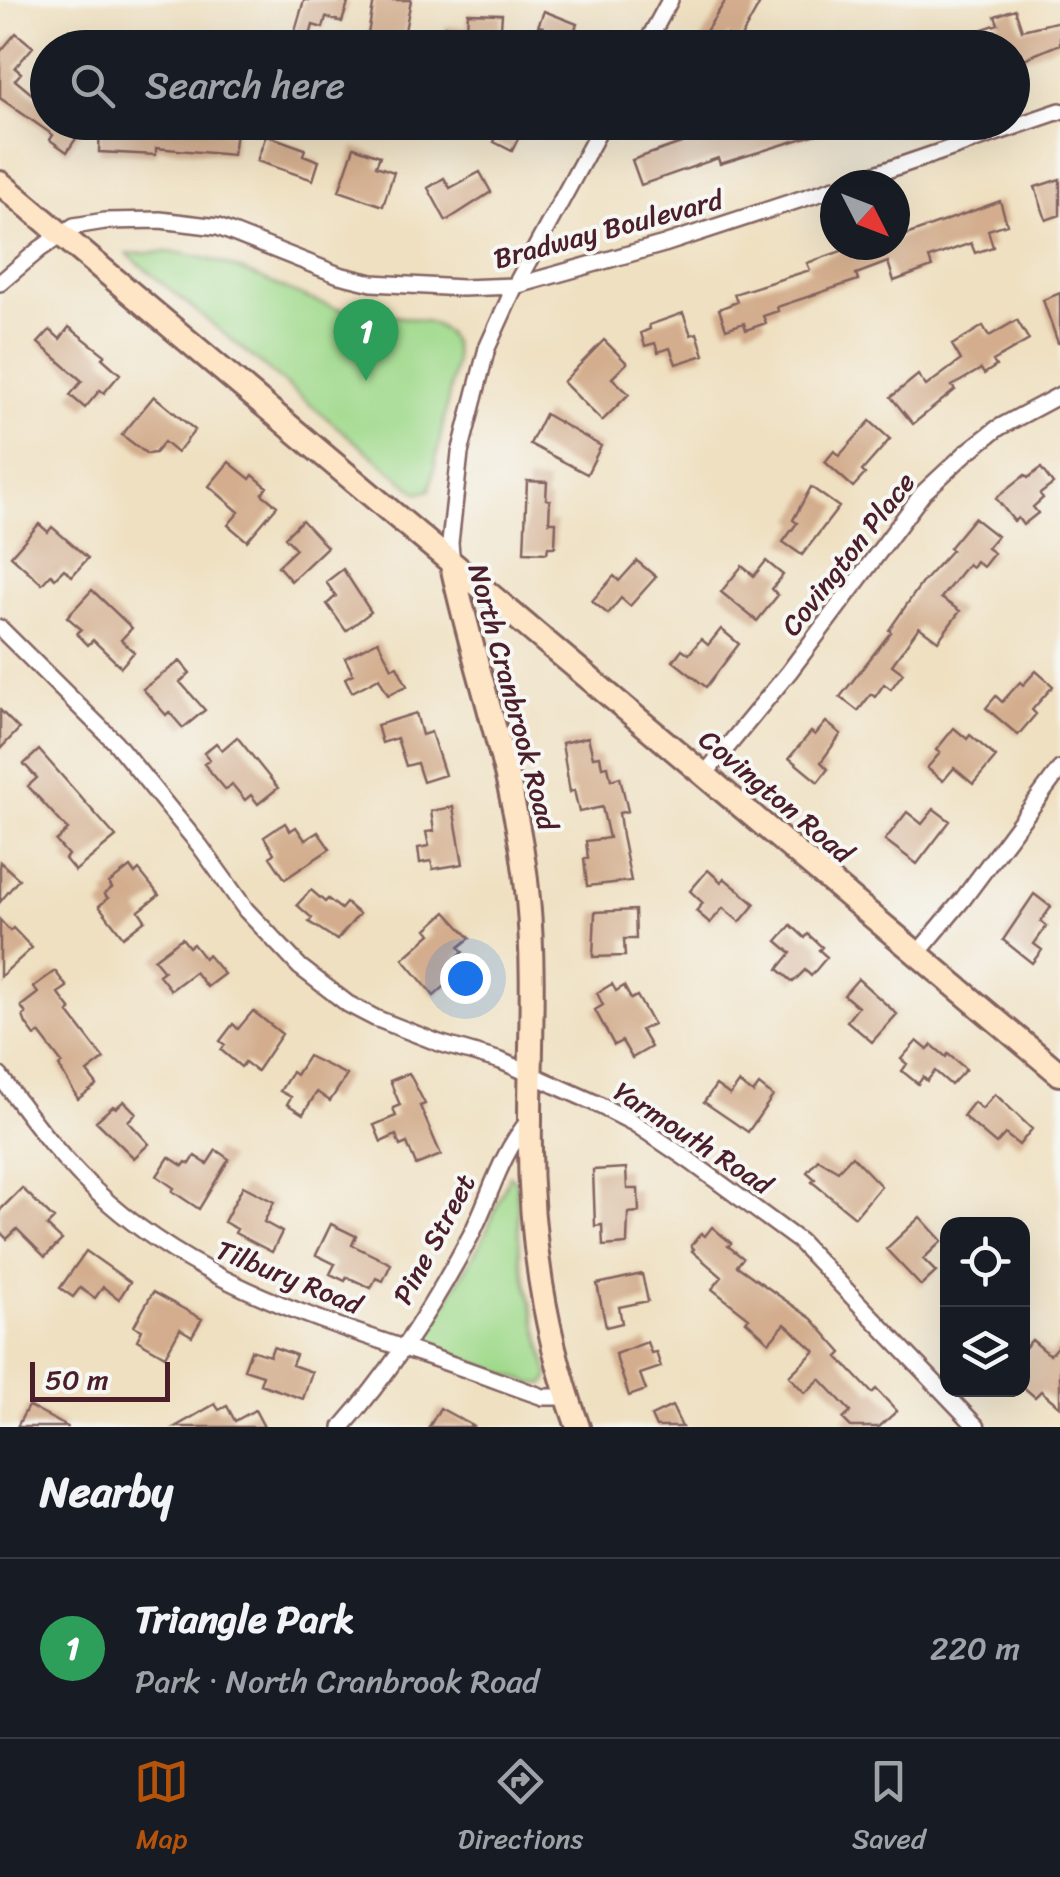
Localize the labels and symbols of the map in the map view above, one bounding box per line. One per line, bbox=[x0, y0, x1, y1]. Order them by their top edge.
north arrow bbox=[820, 170, 910, 260]
street label: Bradway Boulevard bbox=[488, 174, 730, 283]
pin: 1 bbox=[334, 298, 398, 381]
street label: Covington Place bbox=[768, 461, 928, 647]
street label: North Cranbrook Road bbox=[454, 558, 573, 838]
street label: Covington Road bbox=[687, 716, 866, 877]
your location bbox=[440, 953, 491, 1004]
street label: Yarmouth Road bbox=[603, 1068, 785, 1209]
street label: Pine Street bbox=[379, 1164, 489, 1314]
street label: Tilbury Road bbox=[208, 1225, 372, 1329]
scale bar bbox=[30, 1357, 170, 1402]

